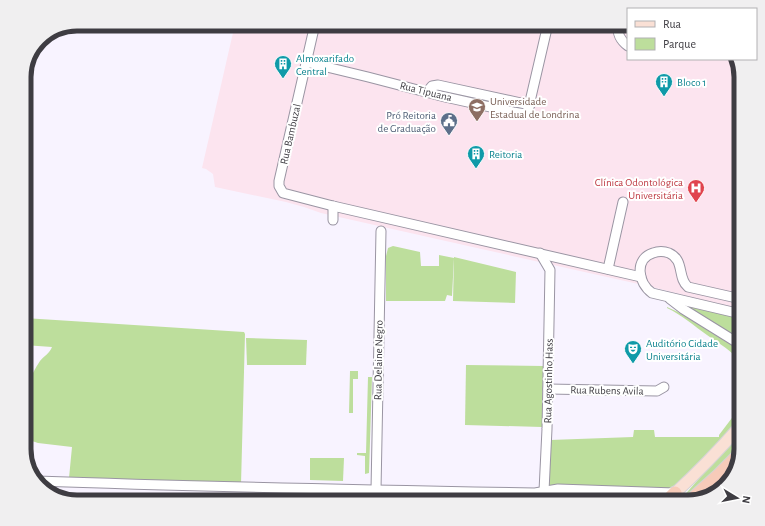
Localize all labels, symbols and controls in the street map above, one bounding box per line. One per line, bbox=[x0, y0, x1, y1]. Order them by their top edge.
legend bbox=[627, 8, 757, 60]
text: Rua bbox=[663, 18, 682, 30]
text: Parque bbox=[663, 38, 696, 50]
place label: Almoxarifado Central bbox=[296, 53, 354, 77]
building icon: Almoxarifado Central bbox=[273, 54, 293, 79]
building icon: Bloco 1 bbox=[654, 72, 674, 97]
place label: Bloco 1 bbox=[677, 77, 706, 88]
street label: Rua Tipuana bbox=[399, 80, 453, 103]
place label: Universidade Estadual de Londrina bbox=[490, 96, 580, 120]
school or university icon: Universidade Estadual de Londrina bbox=[467, 97, 487, 122]
street label: Rua Bambuzal bbox=[278, 103, 303, 165]
place label: Pró Reitoria de Graduação bbox=[378, 110, 436, 134]
public building icon: Pró Reitoria de Graduação bbox=[439, 111, 459, 136]
building icon: Reitoria bbox=[466, 144, 486, 169]
place label: Reitoria bbox=[489, 149, 522, 160]
place label: Clínica Odontológica Universitária bbox=[595, 177, 683, 201]
hospital icon: Clínica Odontológica Universitária bbox=[686, 178, 706, 203]
street label: Rua Delaine Negro bbox=[372, 320, 385, 400]
street label: Rua Agostinho Hass bbox=[542, 338, 555, 424]
place label: Auditório Cidade Universitária bbox=[646, 338, 718, 362]
theatre icon: Auditório Cidade Universitária bbox=[623, 339, 643, 364]
street label: Rua Rubens Avila bbox=[570, 384, 644, 397]
north arrow bbox=[717, 478, 757, 518]
text: N bbox=[740, 495, 752, 504]

